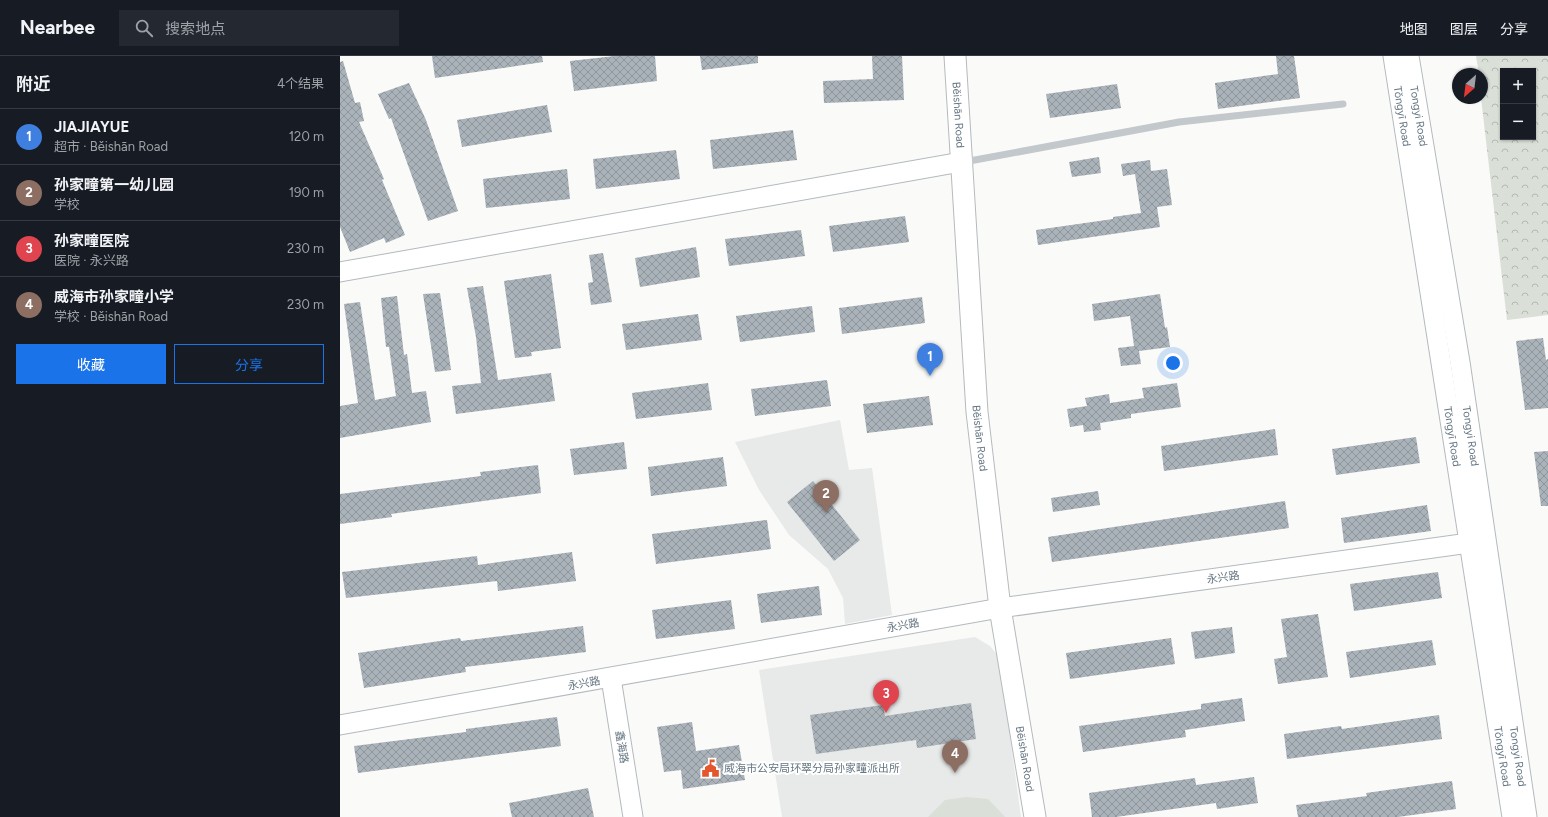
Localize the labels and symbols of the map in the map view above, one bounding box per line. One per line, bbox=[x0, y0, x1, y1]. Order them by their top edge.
north arrow bbox=[1452, 68, 1488, 104]
street label: Běishān Road bbox=[950, 81, 967, 148]
street label: Tǒngyī Road bbox=[1391, 85, 1413, 147]
street label: Tongyi Road bbox=[1407, 85, 1430, 147]
pin: 1 bbox=[917, 343, 943, 376]
your location bbox=[1163, 353, 1183, 373]
street label: Běishān Road bbox=[970, 405, 990, 472]
street label: Tǒngyī Road bbox=[1441, 405, 1463, 468]
street label: Tongyi Road bbox=[1460, 405, 1481, 467]
pin: 2 bbox=[813, 480, 839, 513]
street label: 永兴路 bbox=[1206, 569, 1240, 586]
street label: 永兴路 bbox=[886, 616, 920, 635]
street label: 永兴路 bbox=[567, 674, 601, 693]
pin: 3 bbox=[873, 680, 899, 713]
street label: Běishān Road bbox=[1013, 725, 1037, 793]
street label: Tǒngyī Road bbox=[1491, 726, 1513, 788]
street label: Tongyi Road bbox=[1507, 726, 1528, 788]
street label: 鑫海路 bbox=[613, 730, 631, 764]
pin: 4 bbox=[942, 740, 968, 773]
public building icon: 威海市公安局环翠分局孙家疃派出所 bbox=[701, 758, 721, 778]
place label: 威海市公安局环翠分局孙家疃派出所 bbox=[724, 762, 900, 775]

